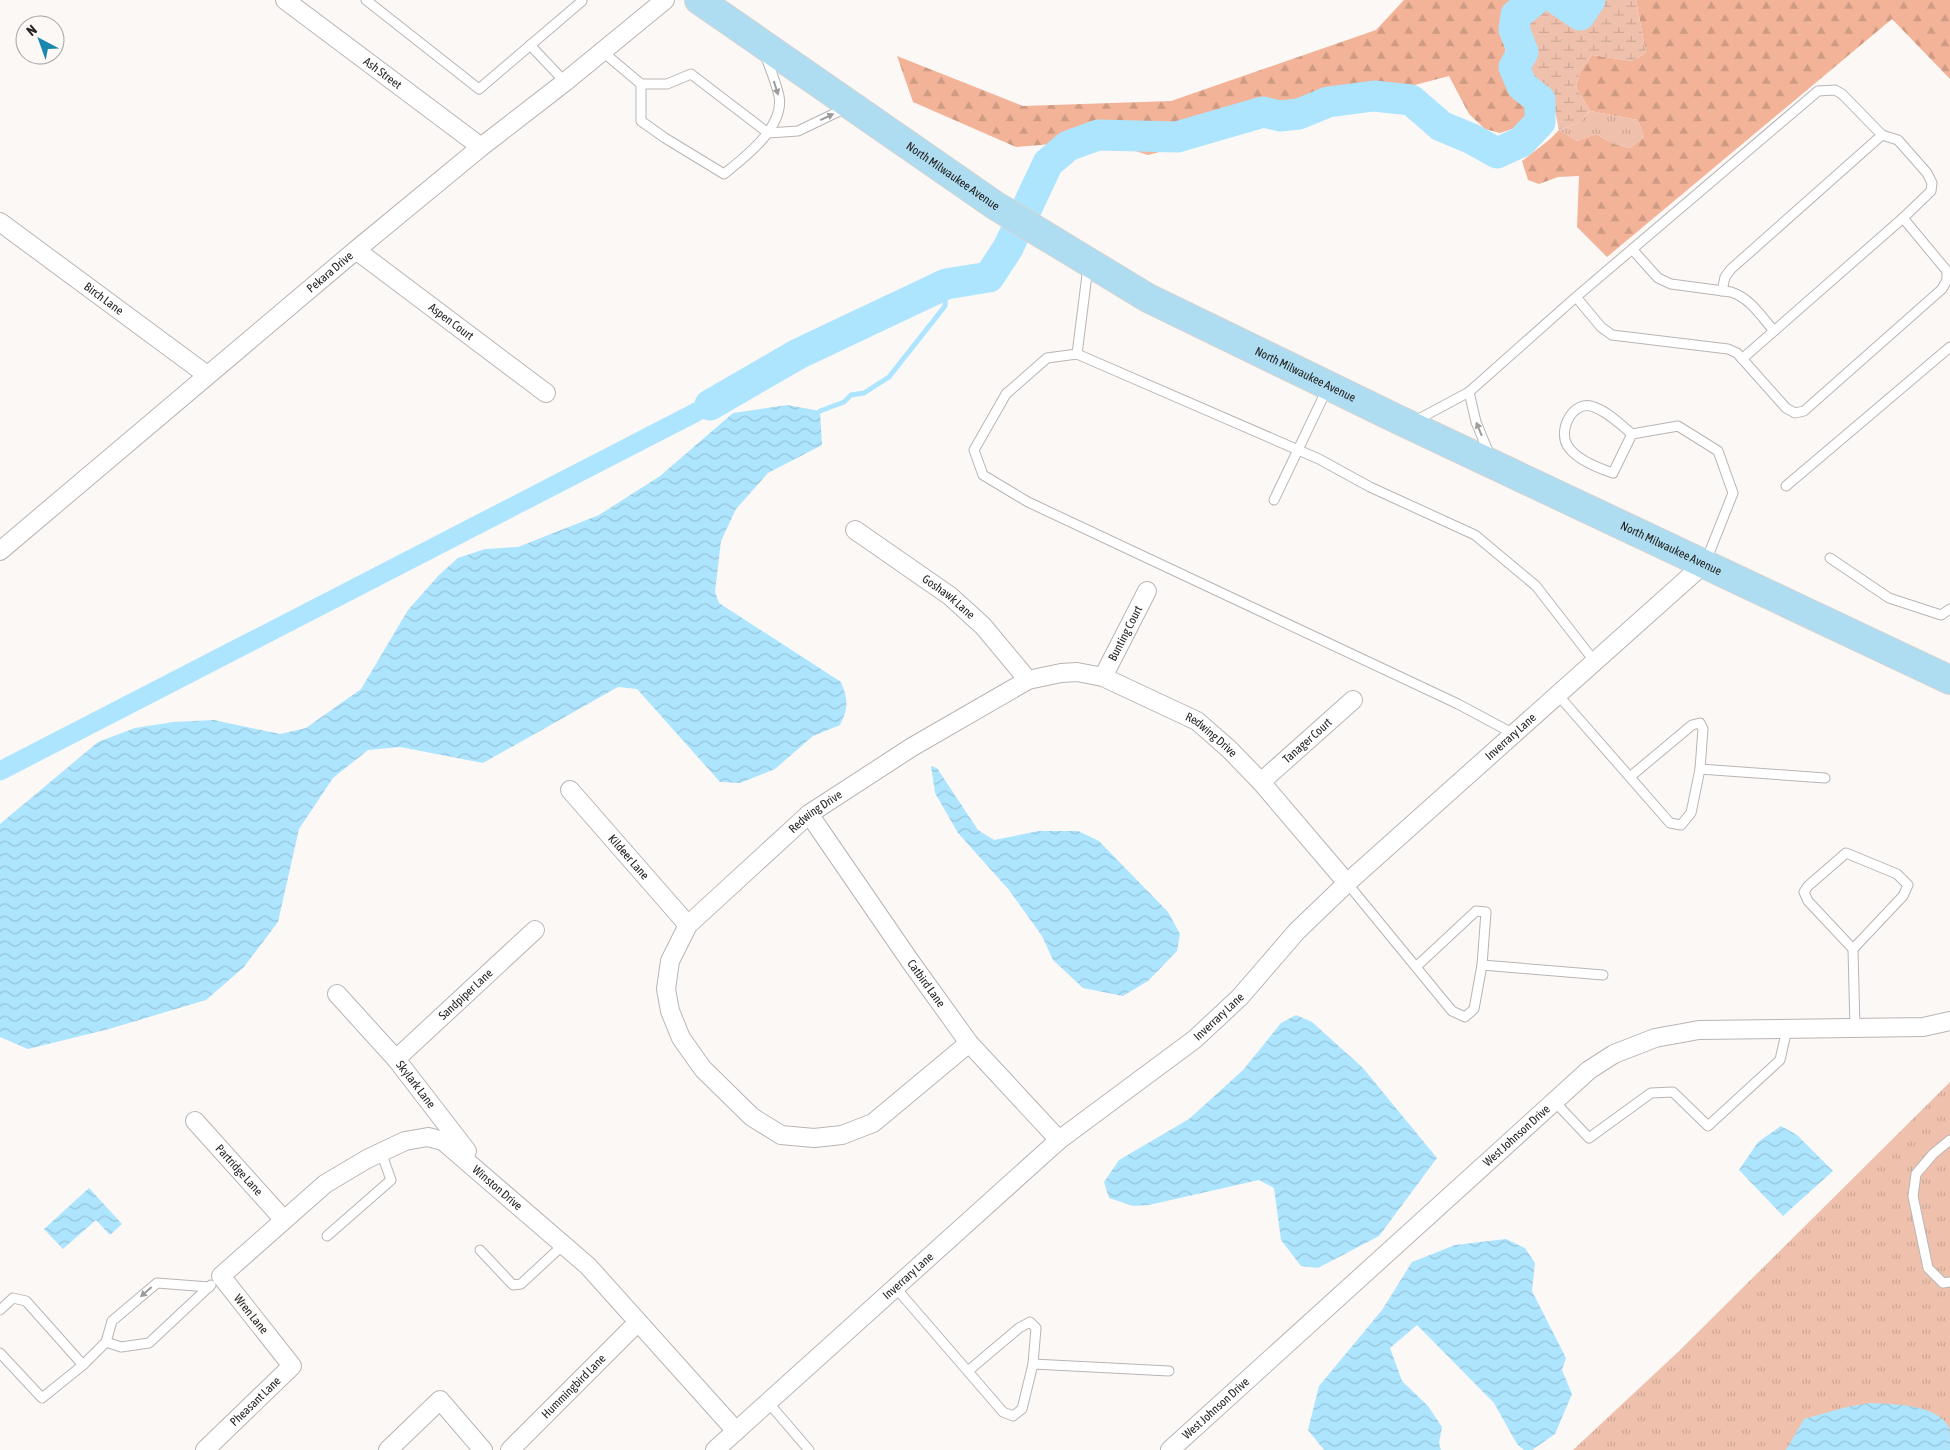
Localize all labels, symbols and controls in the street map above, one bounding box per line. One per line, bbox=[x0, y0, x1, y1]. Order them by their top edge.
north arrow bbox=[15, 15, 65, 65]
text: N bbox=[23, 21, 40, 39]
street label: Ash Street bbox=[361, 54, 405, 92]
one-way arrow bbox=[773, 81, 781, 96]
one-way arrow bbox=[820, 112, 834, 120]
street label: North Milwaukee Avenue bbox=[904, 139, 1002, 213]
street label: Pekara Drive bbox=[304, 249, 356, 295]
street label: Birch Lane bbox=[81, 280, 126, 318]
street label: Aspen Court bbox=[426, 300, 477, 343]
street label: North Milwaukee Avenue bbox=[1253, 344, 1358, 405]
one-way arrow bbox=[1475, 421, 1483, 436]
street label: North Milwaukee Avenue bbox=[1618, 519, 1724, 578]
street label: Goshawk Lane bbox=[919, 572, 978, 622]
street label: Bunting Court bbox=[1105, 603, 1145, 663]
street label: Redwing Drive bbox=[1183, 710, 1240, 760]
street label: Inverrary Lane bbox=[1482, 710, 1539, 763]
street label: Tanager Court bbox=[1280, 715, 1335, 766]
street label: Redwing Drive bbox=[786, 787, 845, 836]
street label: Kildeer Lane bbox=[605, 832, 652, 882]
street label: Catbird Lane bbox=[904, 957, 948, 1010]
street label: Sandpiper Lane bbox=[436, 966, 496, 1023]
street label: Inverrary Lane bbox=[1191, 990, 1247, 1044]
street label: Skylark Lane bbox=[393, 1058, 438, 1111]
street label: West Johnson Drive bbox=[1480, 1102, 1553, 1169]
street label: Partridge Lane bbox=[213, 1142, 266, 1198]
street label: Winston Drive bbox=[470, 1163, 525, 1213]
street label: Inverrary Lane bbox=[880, 1250, 936, 1302]
one-way arrow bbox=[140, 1286, 153, 1297]
street label: Wren Lane bbox=[231, 1291, 271, 1337]
street label: Hummingbird Lane bbox=[539, 1351, 609, 1421]
street label: Pheasant Lane bbox=[227, 1374, 284, 1429]
street label: West Johnson Drive bbox=[1180, 1375, 1252, 1442]

